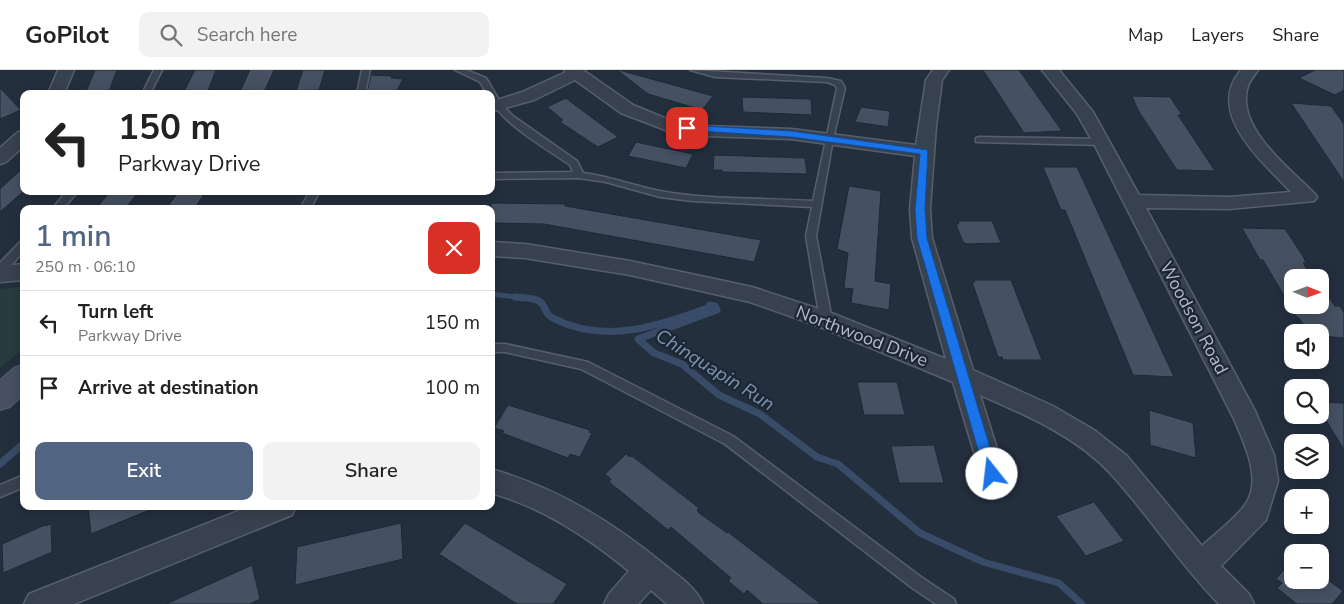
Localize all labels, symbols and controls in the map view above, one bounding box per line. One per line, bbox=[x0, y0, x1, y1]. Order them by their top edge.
search box bbox=[139, 12, 489, 57]
text: GoPilot bbox=[25, 19, 109, 51]
icon: search bbox=[157, 21, 185, 49]
text: Search here bbox=[197, 22, 297, 48]
text: Map bbox=[1128, 23, 1163, 47]
text: Layers bbox=[1191, 23, 1244, 47]
text: Share bbox=[1272, 23, 1319, 47]
text: 150 m bbox=[118, 104, 221, 151]
pin bbox=[666, 107, 708, 149]
icon: left bbox=[35, 110, 100, 175]
icon: arrive bbox=[673, 114, 701, 142]
text: Parkway Drive bbox=[118, 149, 261, 179]
text: 1 min bbox=[35, 216, 111, 257]
button: close bbox=[428, 222, 480, 274]
text: 250 m · 06:10 bbox=[35, 256, 136, 278]
street label: Woodson Road bbox=[1154, 257, 1234, 379]
north arrow bbox=[1284, 269, 1329, 314]
map controls bbox=[1284, 269, 1329, 589]
text: Turn left bbox=[78, 299, 153, 325]
street label: Northwood Drive bbox=[793, 300, 931, 372]
icon: left bbox=[35, 309, 63, 337]
text: 150 m bbox=[425, 310, 480, 336]
water label: Chinquapin Run bbox=[650, 323, 780, 417]
button: sound bbox=[1284, 324, 1329, 369]
text: Parkway Drive bbox=[78, 325, 182, 347]
icon: arrive bbox=[35, 374, 63, 402]
text: Arrive at destination bbox=[78, 375, 259, 401]
text: 100 m bbox=[425, 375, 480, 401]
button: search bbox=[1284, 379, 1329, 424]
button: layers bbox=[1284, 434, 1329, 479]
button: Exit bbox=[35, 442, 253, 500]
button: Share bbox=[263, 442, 480, 500]
position arrow bbox=[965, 447, 1017, 499]
button: + bbox=[1284, 489, 1329, 534]
button: − bbox=[1284, 544, 1329, 589]

